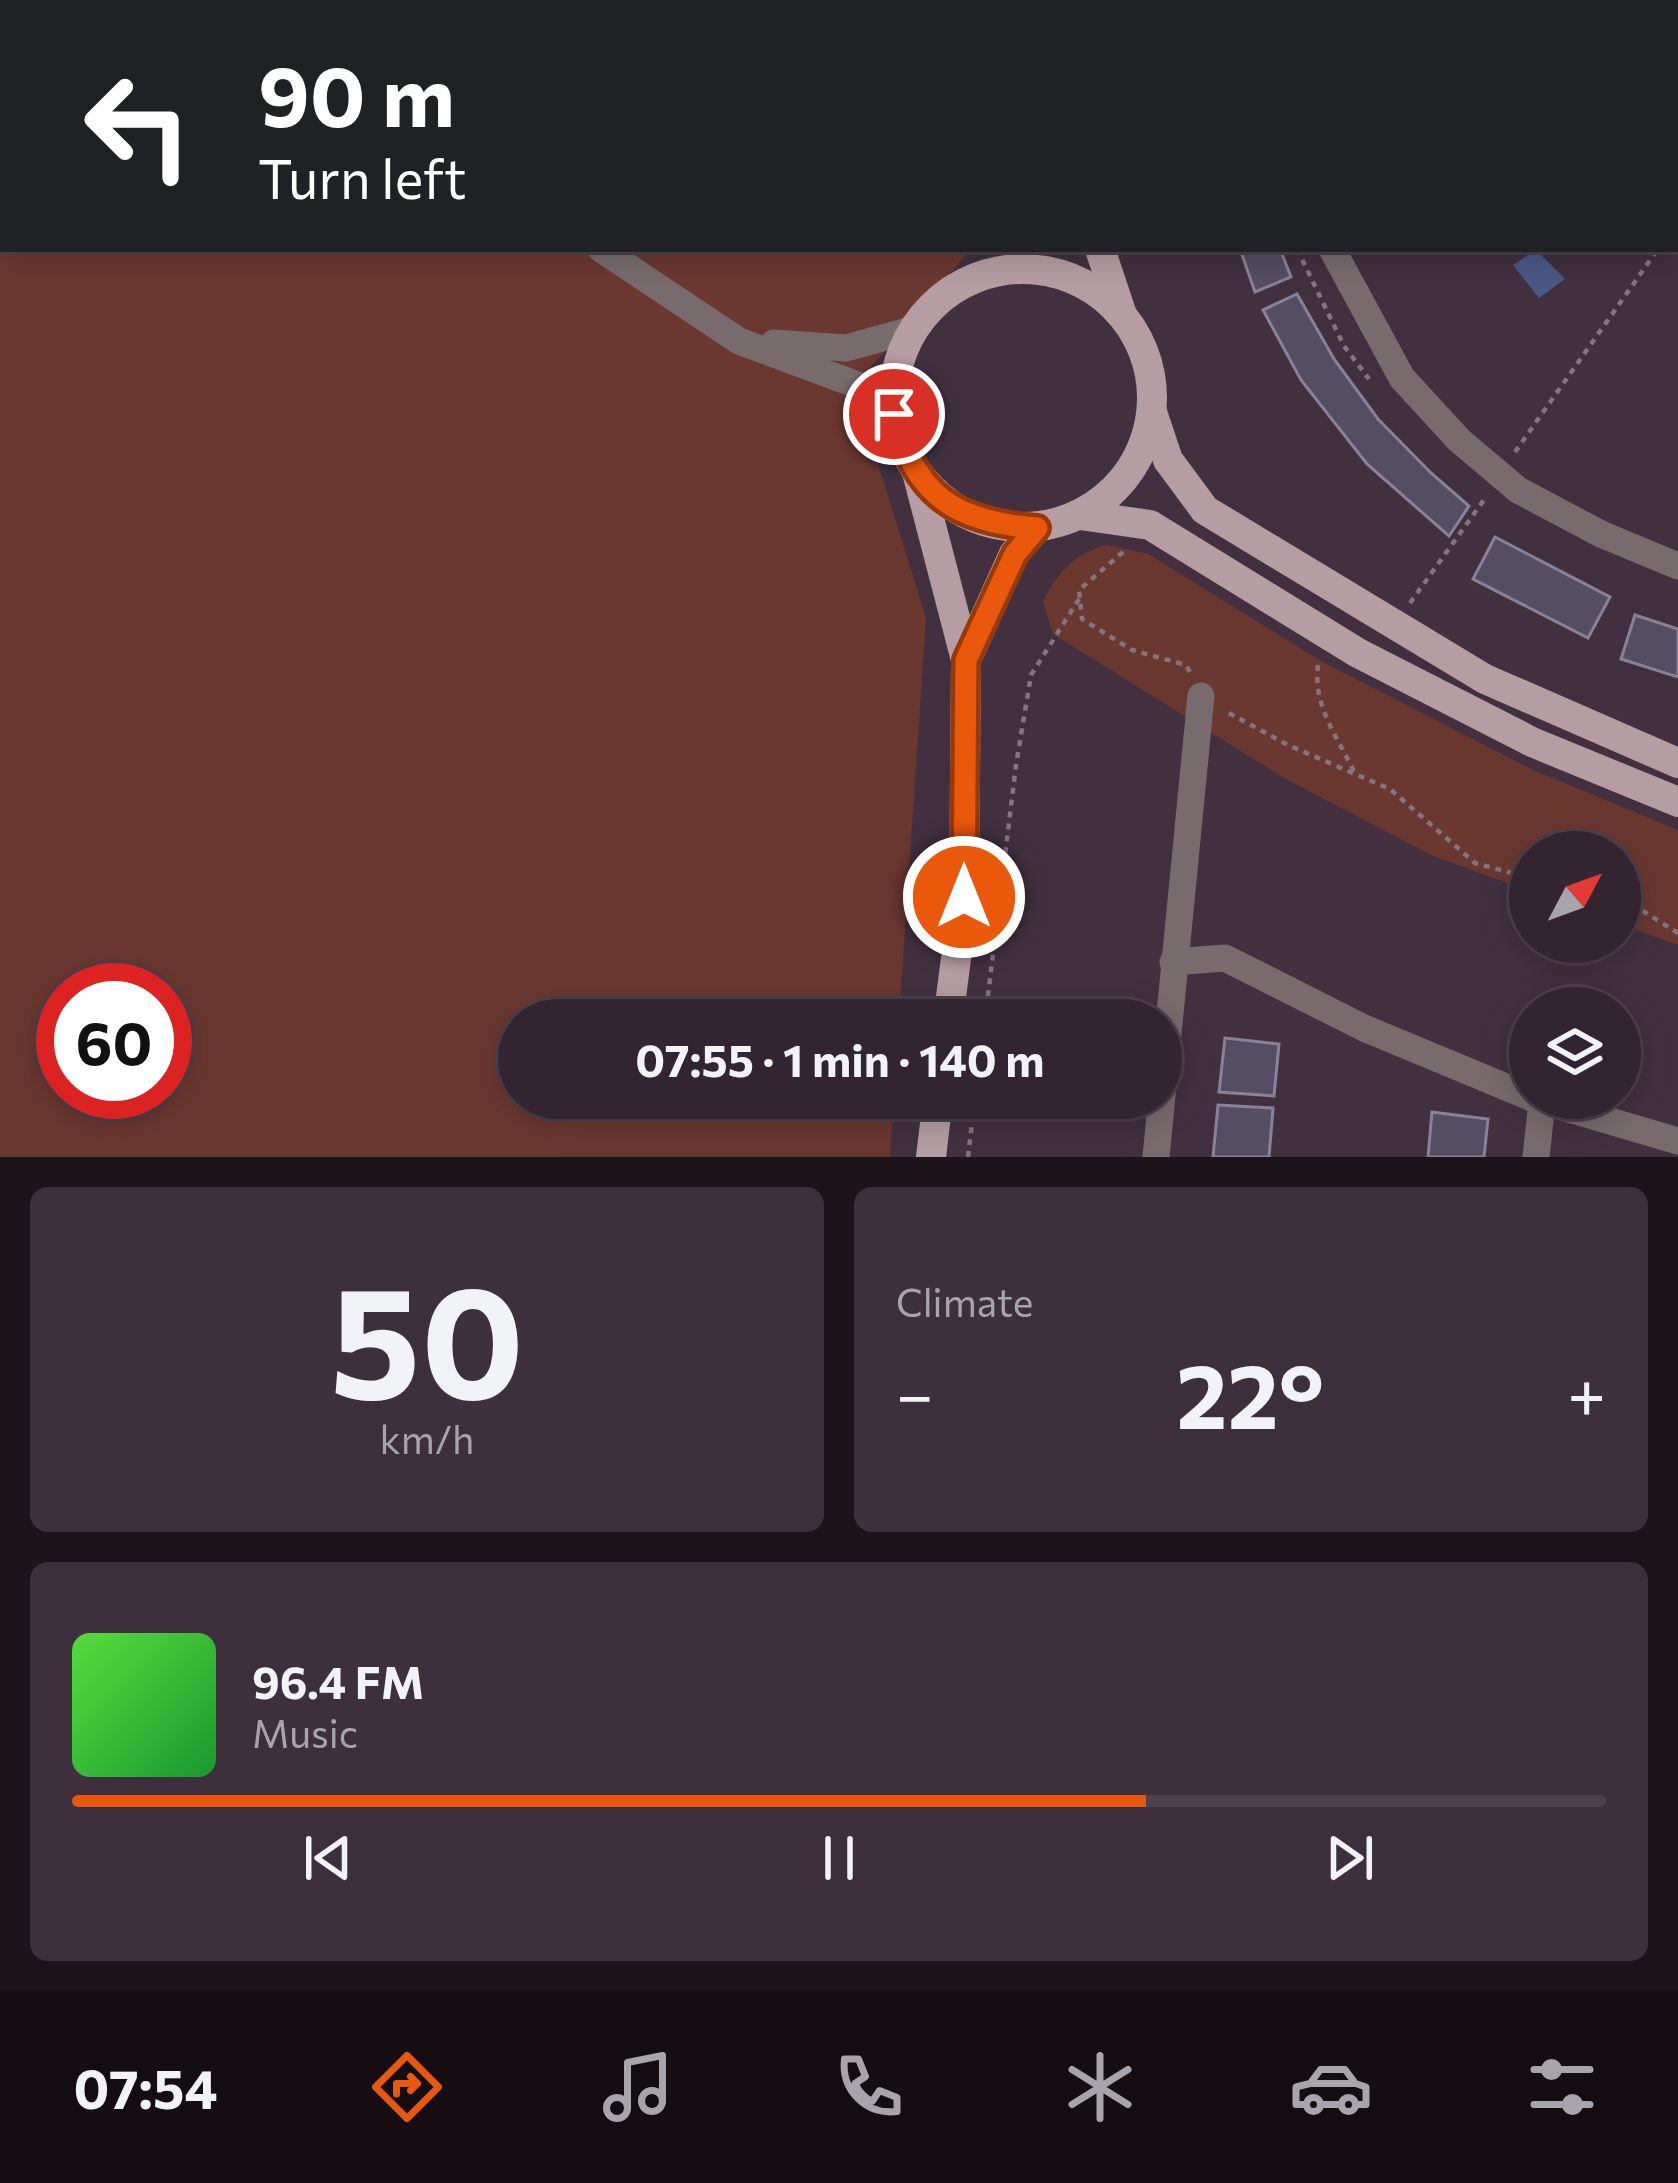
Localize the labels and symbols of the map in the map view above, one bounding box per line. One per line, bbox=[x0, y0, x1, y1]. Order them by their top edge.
pin bbox=[843, 363, 945, 465]
north arrow bbox=[1509, 831, 1641, 963]
position arrow bbox=[901, 834, 1027, 960]
speed limit sign: 60 bbox=[36, 963, 192, 1119]

